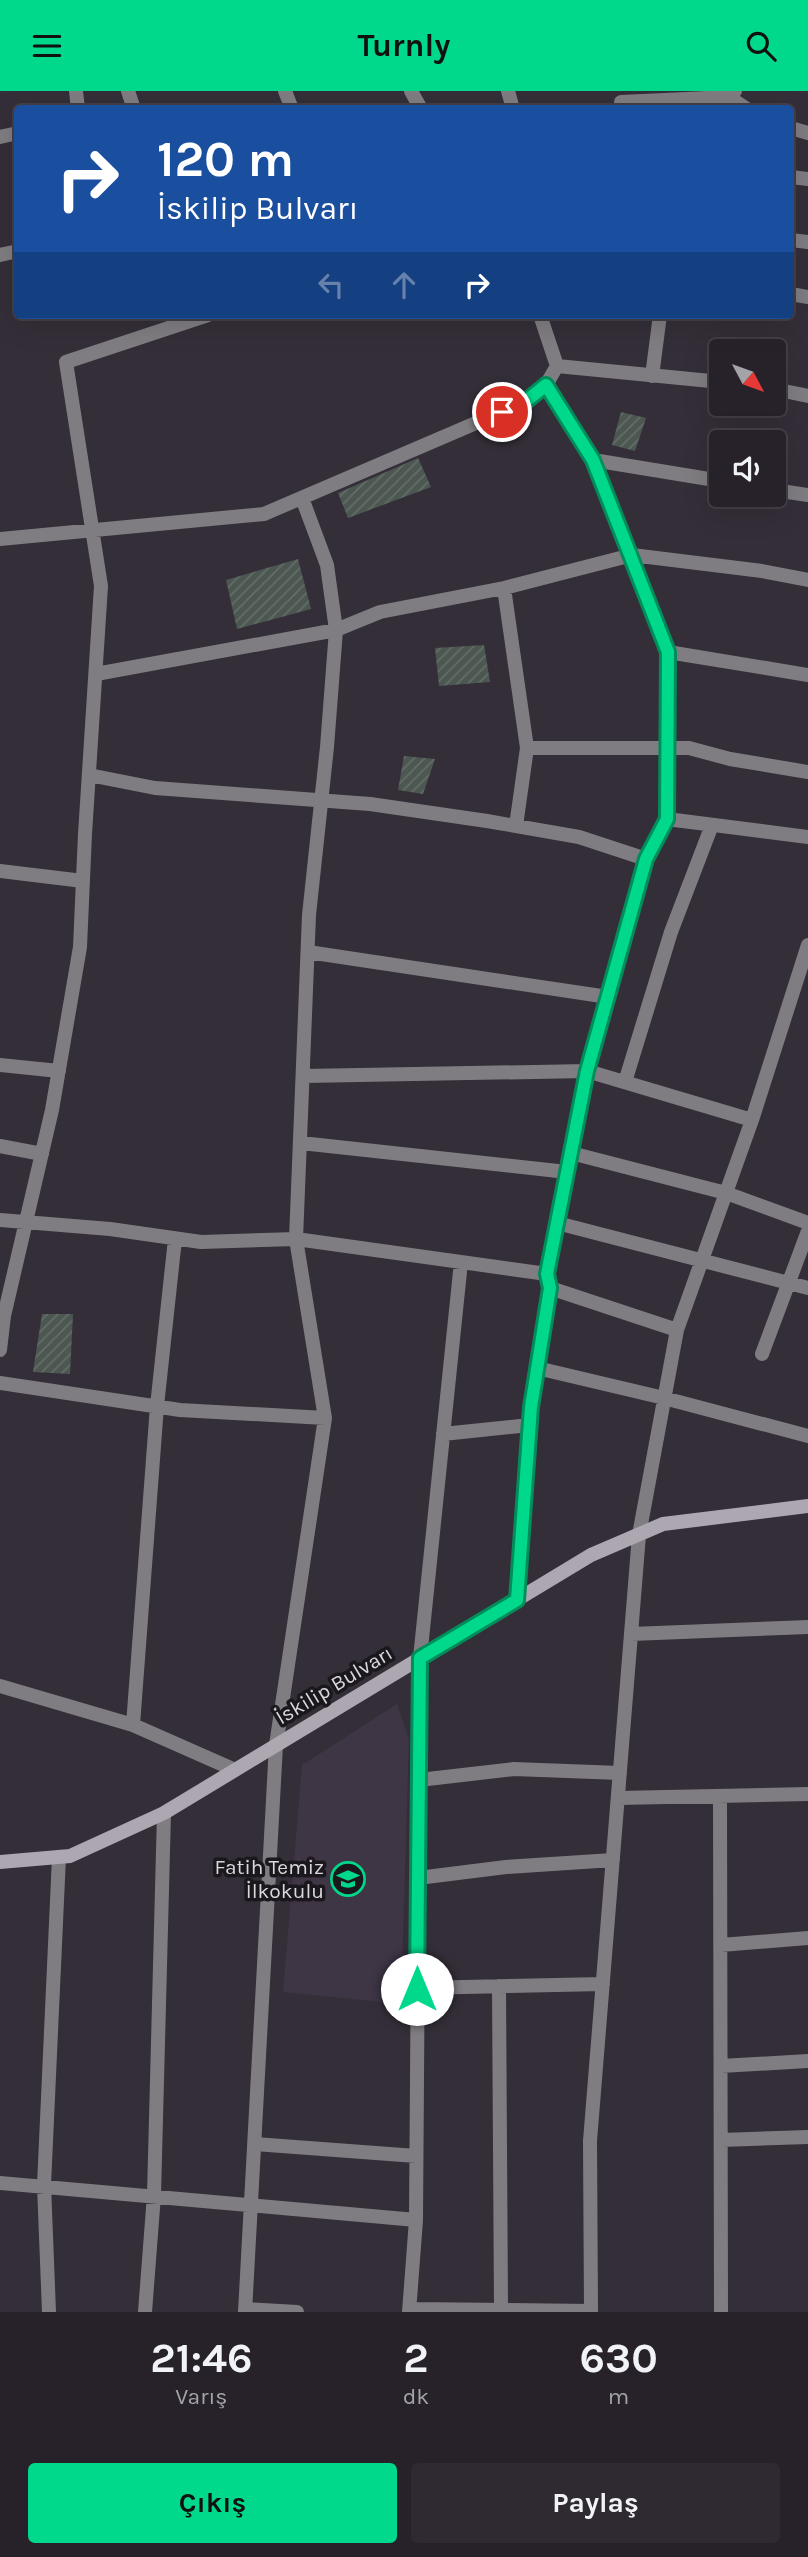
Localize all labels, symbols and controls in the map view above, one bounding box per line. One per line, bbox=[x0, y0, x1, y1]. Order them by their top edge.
icon: menu bbox=[28, 27, 66, 65]
text: Turnly bbox=[358, 27, 450, 64]
icon: search bbox=[742, 27, 780, 65]
text: 120 m bbox=[157, 131, 294, 188]
icon: right bbox=[42, 133, 133, 224]
text: İskilip Bulvarı bbox=[157, 190, 358, 227]
icon: left bbox=[312, 266, 350, 304]
icon: ahead bbox=[385, 266, 423, 304]
icon: right bbox=[458, 266, 496, 304]
north arrow bbox=[709, 339, 786, 417]
map controls bbox=[709, 339, 786, 507]
pin bbox=[472, 382, 532, 442]
icon: arrive bbox=[483, 393, 521, 431]
button: sound bbox=[709, 430, 786, 507]
street label: İskilip Bulvarı bbox=[271, 1641, 397, 1729]
place label: Fatih Temiz İlkokulu bbox=[215, 1855, 324, 1903]
school or university icon: Fatih Temiz İlkokulu bbox=[329, 1860, 367, 1898]
position arrow bbox=[380, 1952, 454, 2026]
text: 21:46 bbox=[150, 2333, 252, 2383]
text: 2 bbox=[403, 2333, 429, 2383]
text: 630 bbox=[580, 2333, 658, 2383]
text: Varış bbox=[175, 2383, 227, 2410]
text: dk bbox=[403, 2383, 429, 2410]
text: m bbox=[608, 2383, 629, 2410]
button: Çıkış bbox=[28, 2463, 397, 2543]
button: Paylaş bbox=[411, 2463, 780, 2543]

